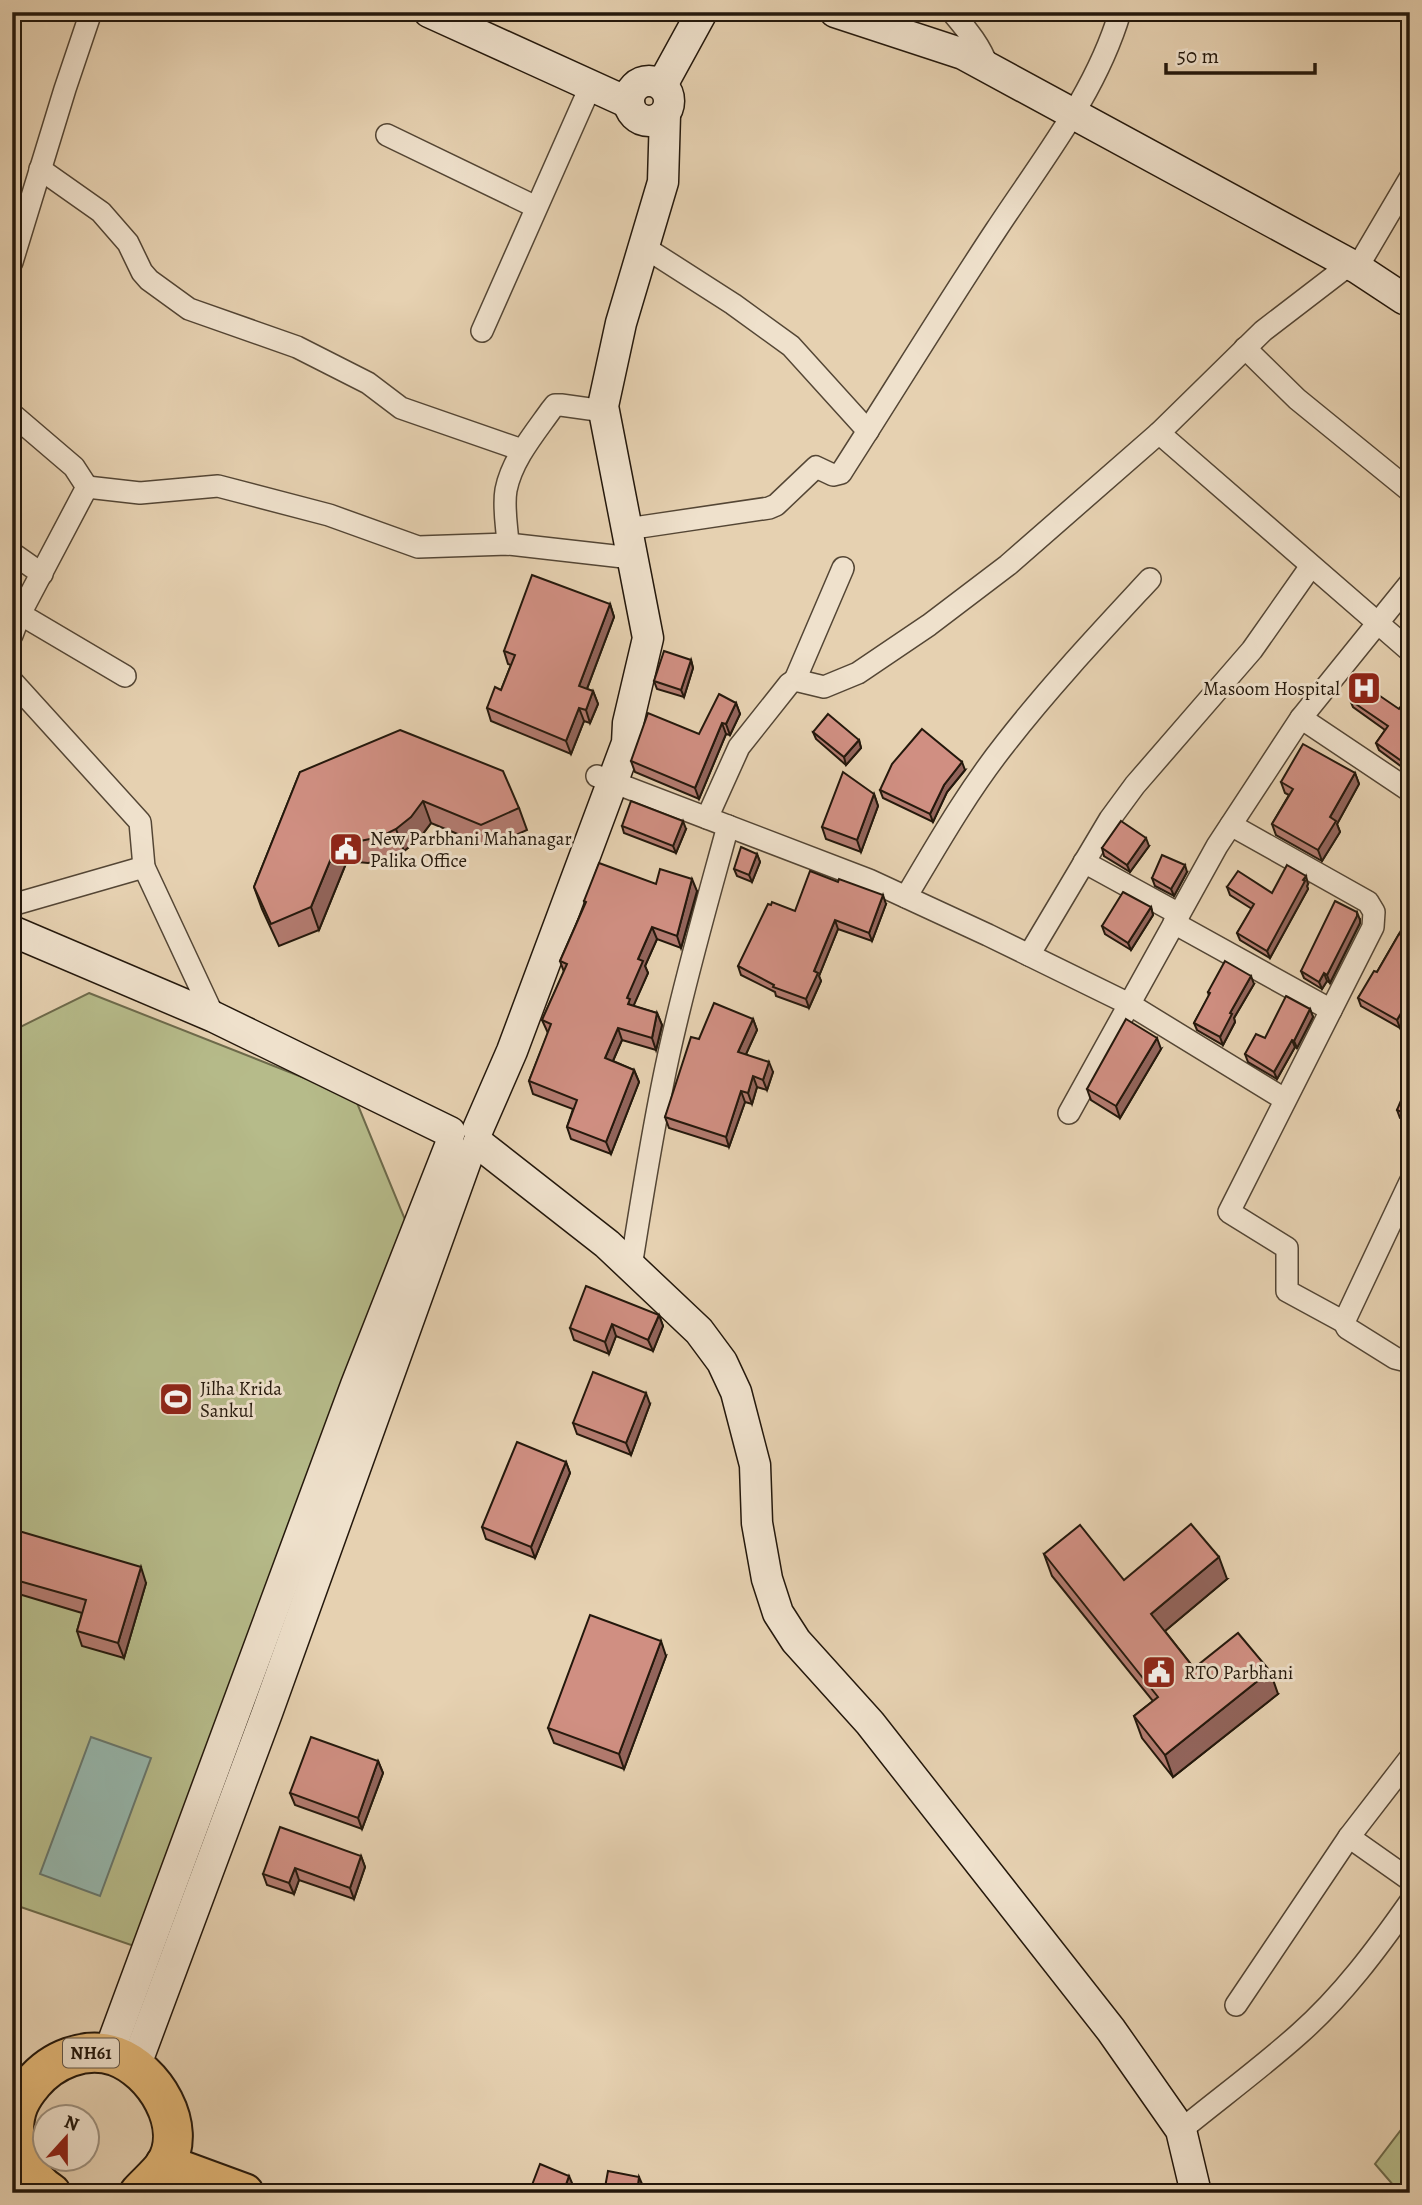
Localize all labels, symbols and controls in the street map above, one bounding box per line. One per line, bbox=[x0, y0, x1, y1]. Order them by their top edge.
scale bar bbox=[1166, 32, 1315, 76]
text: 50 m bbox=[1177, 42, 1219, 70]
hospital icon: Masoom Hospital bbox=[1345, 669, 1383, 707]
place label: Masoom Hospital bbox=[1203, 676, 1340, 702]
place label: New Parbhani Mahanagar Palika Office bbox=[370, 826, 572, 874]
public building icon: New Parbhani Mahanagar Palika Office bbox=[327, 830, 365, 868]
place label: Jilha Krida Sankul bbox=[200, 1376, 282, 1424]
sports icon: Jilha Krida Sankul bbox=[157, 1380, 195, 1418]
public building icon: RTO Parbhani bbox=[1140, 1653, 1178, 1691]
place label: RTO Parbhani bbox=[1184, 1660, 1293, 1686]
road number: NH61 bbox=[63, 2038, 119, 2068]
north arrow bbox=[32, 2104, 102, 2174]
text: N bbox=[61, 2108, 83, 2138]

